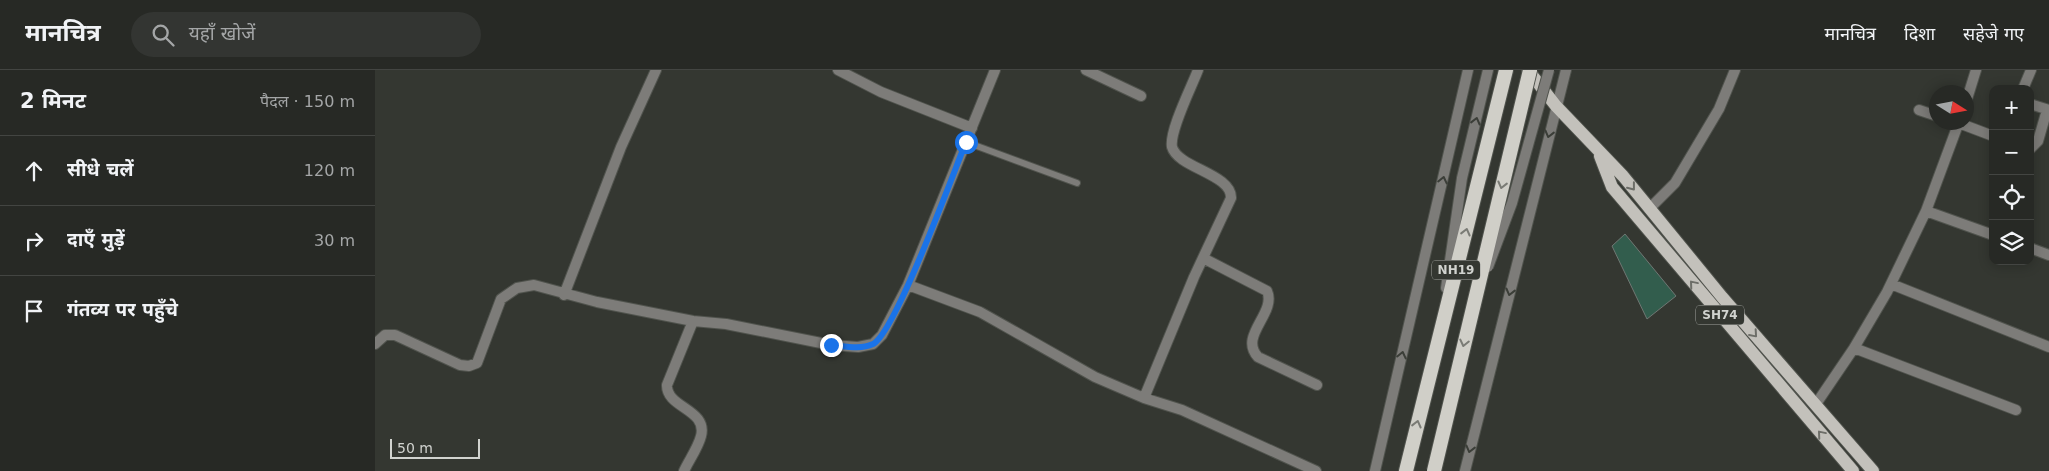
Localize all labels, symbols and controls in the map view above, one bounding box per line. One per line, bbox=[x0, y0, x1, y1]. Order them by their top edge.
search box bbox=[131, 12, 481, 57]
text: मानचित्र bbox=[25, 19, 101, 47]
icon: search bbox=[149, 21, 177, 49]
text: यहाँ खोजें bbox=[189, 22, 255, 44]
text: मानचित्र bbox=[1825, 23, 1876, 44]
text: दिशा bbox=[1904, 23, 1935, 44]
text: सहेजे गए bbox=[1963, 23, 2024, 44]
north arrow bbox=[1929, 85, 1974, 130]
map controls bbox=[1989, 85, 2034, 265]
button: + bbox=[1989, 85, 2034, 130]
text: 2 मिनट bbox=[20, 89, 86, 113]
text: पैदल · 150 m bbox=[260, 92, 355, 111]
one-way arrow bbox=[1470, 116, 1481, 125]
one-way arrow bbox=[1544, 129, 1555, 138]
button: − bbox=[1989, 130, 2034, 175]
route start bbox=[955, 131, 978, 154]
icon: ahead bbox=[20, 157, 48, 185]
text: सीधे चलें bbox=[67, 158, 134, 180]
text: 120 m bbox=[304, 161, 355, 180]
button: locate bbox=[1989, 175, 2034, 220]
one-way arrow bbox=[1437, 176, 1448, 185]
one-way arrow bbox=[1497, 181, 1508, 190]
one-way arrow bbox=[1626, 181, 1634, 190]
button: layers bbox=[1989, 220, 2034, 265]
icon: right bbox=[20, 227, 48, 255]
text: दाएँ मुड़ें bbox=[67, 228, 125, 250]
one-way arrow bbox=[1460, 229, 1470, 237]
text: 30 m bbox=[314, 231, 355, 250]
road number: NH19 bbox=[1432, 260, 1480, 280]
one-way arrow bbox=[1690, 280, 1699, 289]
one-way arrow bbox=[1505, 287, 1515, 295]
icon: arrive bbox=[20, 297, 48, 325]
text: गंतव्य पर पहुँचे bbox=[67, 298, 178, 320]
road number: SH74 bbox=[1696, 306, 1744, 324]
one-way arrow bbox=[1749, 328, 1757, 337]
route end bbox=[820, 334, 843, 357]
one-way arrow bbox=[1459, 339, 1470, 348]
one-way arrow bbox=[1396, 351, 1407, 360]
one-way arrow bbox=[1412, 420, 1422, 428]
one-way arrow bbox=[1818, 431, 1827, 440]
scale bar bbox=[390, 436, 480, 459]
text: 50 m bbox=[397, 440, 433, 456]
one-way arrow bbox=[1465, 445, 1476, 454]

